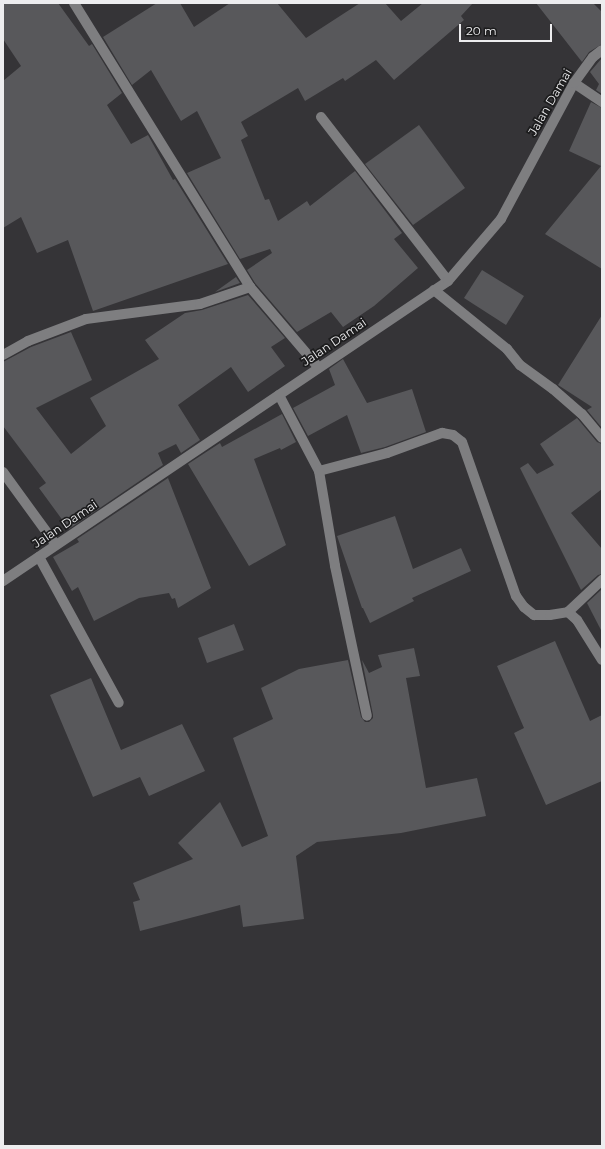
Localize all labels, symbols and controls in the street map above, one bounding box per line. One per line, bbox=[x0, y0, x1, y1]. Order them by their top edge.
scale bar bbox=[461, 16, 554, 42]
text: 20 m bbox=[466, 23, 497, 38]
street label: Jalan Damai bbox=[525, 66, 575, 138]
street label: Jalan Damai bbox=[299, 315, 369, 369]
street label: Jalan Damai bbox=[30, 497, 100, 551]

